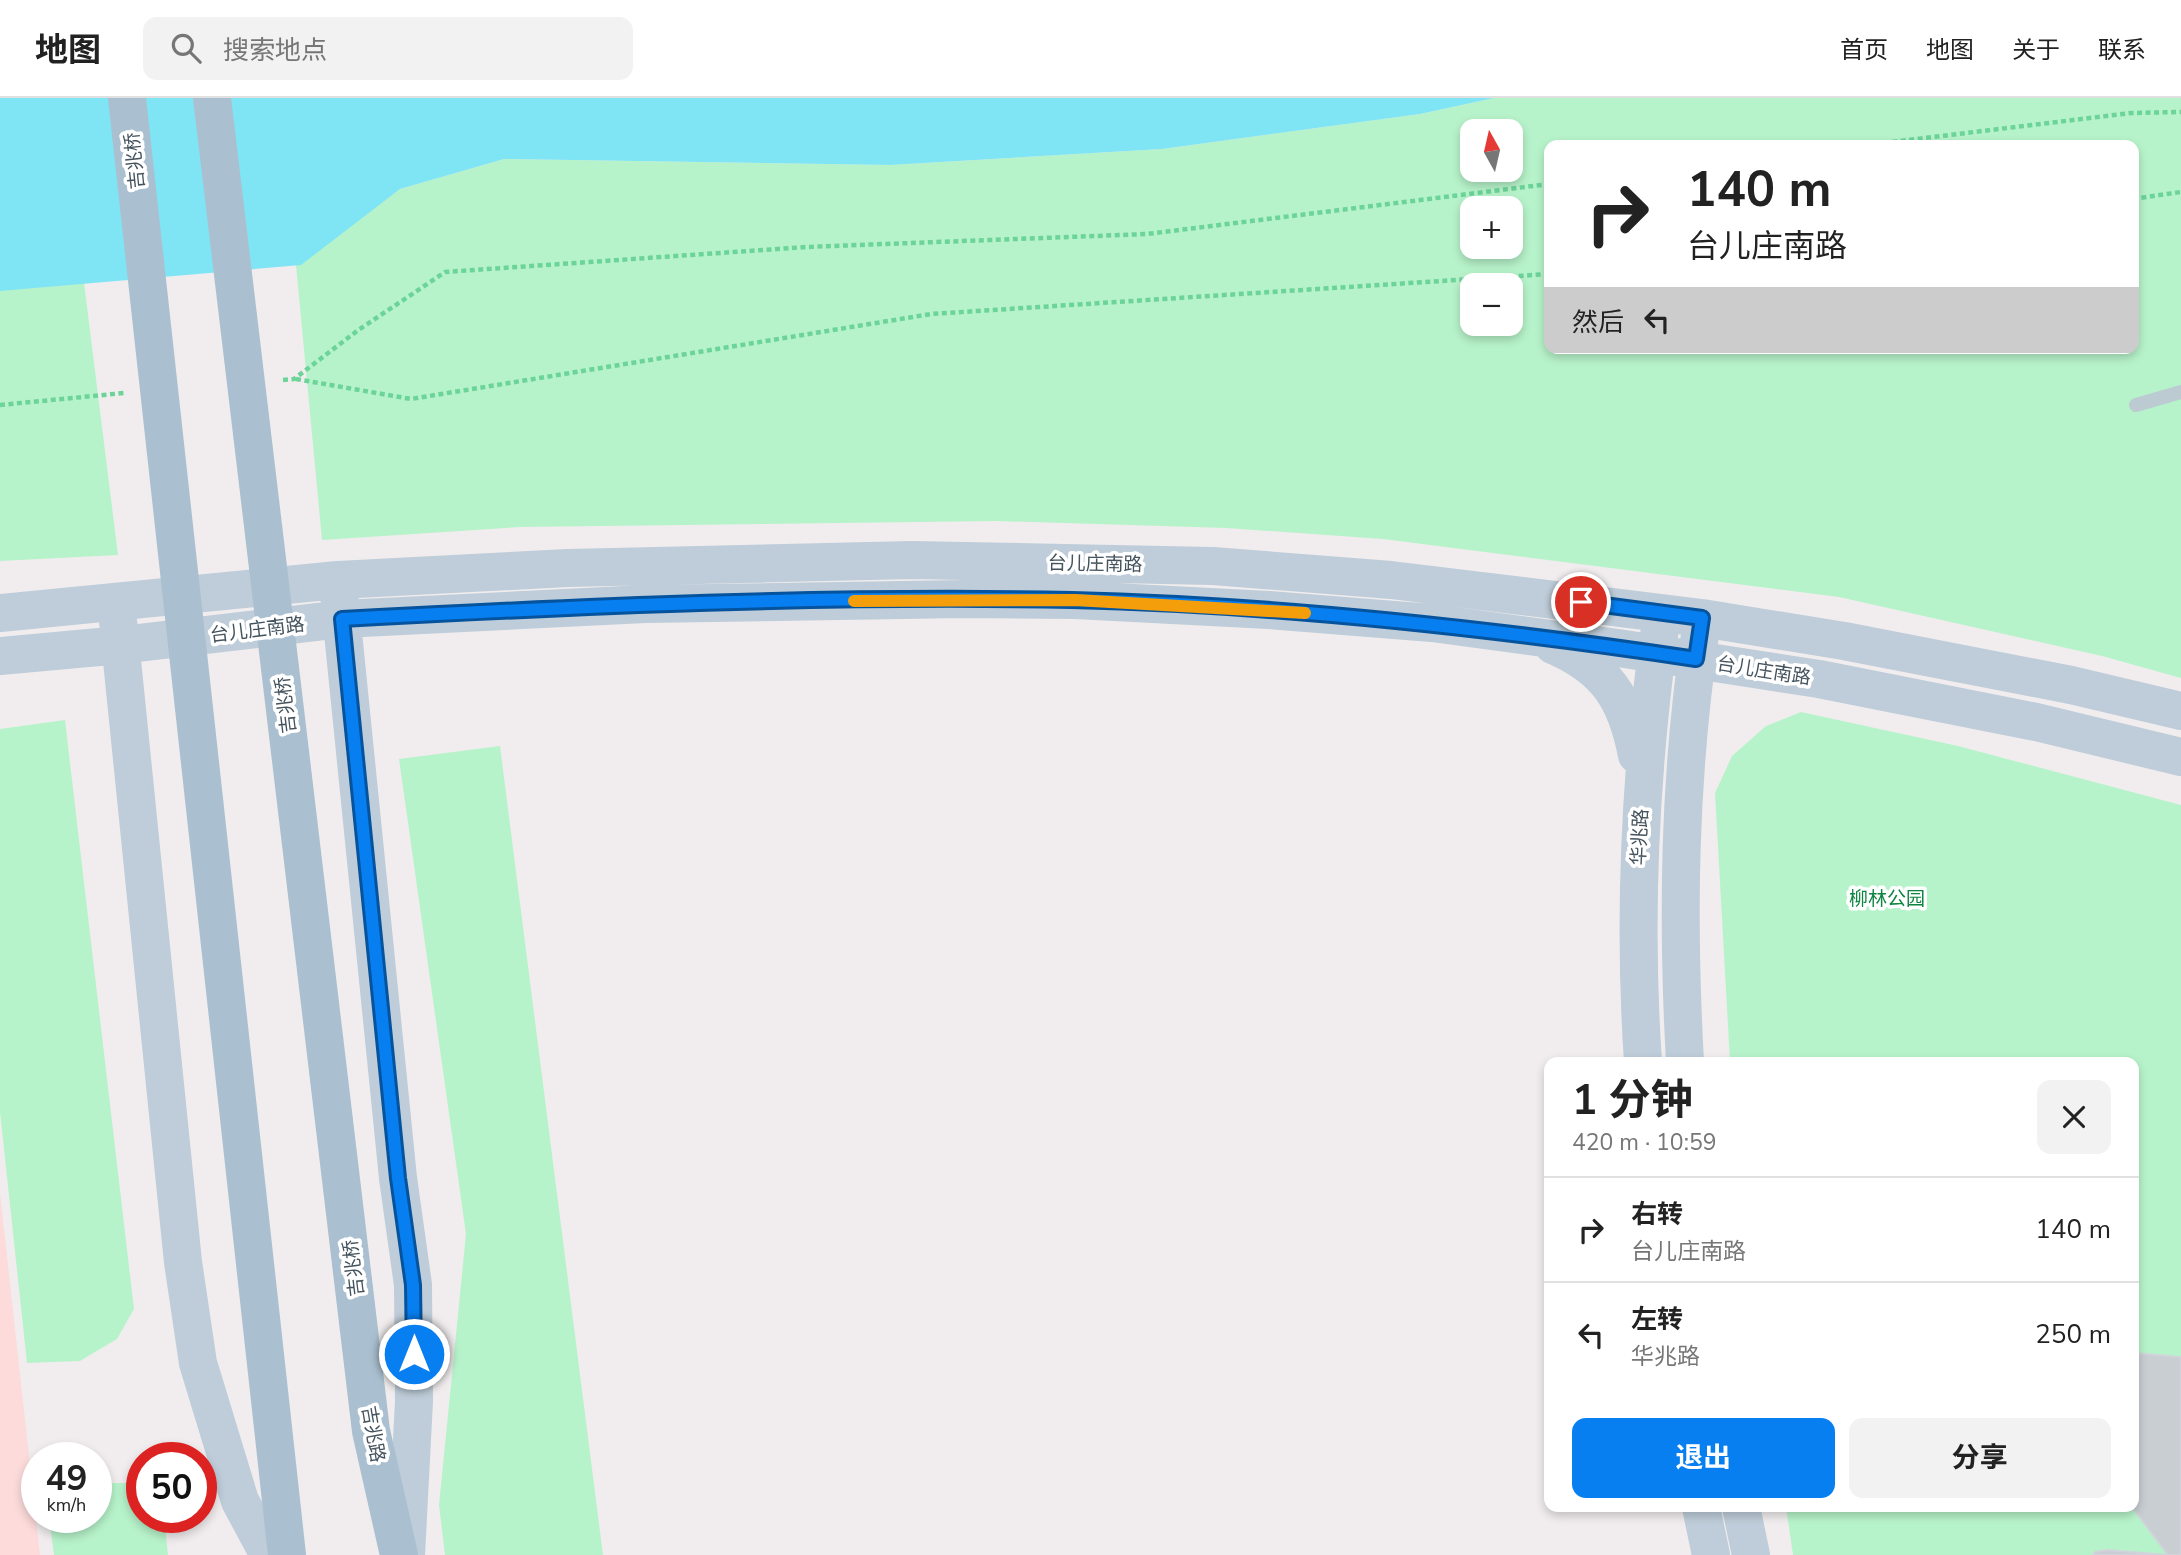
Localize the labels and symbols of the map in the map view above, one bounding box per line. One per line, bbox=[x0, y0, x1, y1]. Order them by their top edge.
north arrow bbox=[1460, 119, 1522, 182]
street label: 吉兆桥 bbox=[119, 131, 151, 191]
street label: 台儿庄南路 bbox=[1047, 550, 1143, 578]
pin bbox=[1551, 572, 1611, 632]
street label: 台儿庄南路 bbox=[208, 611, 306, 649]
street label: 台儿庄南路 bbox=[1715, 651, 1813, 691]
street label: 吉兆桥 bbox=[270, 675, 302, 735]
street label: 华兆路 bbox=[1626, 808, 1654, 866]
park label: 柳林公园 bbox=[1849, 886, 1925, 912]
street label: 吉兆桥 bbox=[338, 1238, 370, 1298]
position arrow bbox=[377, 1317, 451, 1391]
street label: 吉兆路 bbox=[355, 1404, 391, 1465]
speed limit sign: 50 bbox=[126, 1442, 217, 1533]

